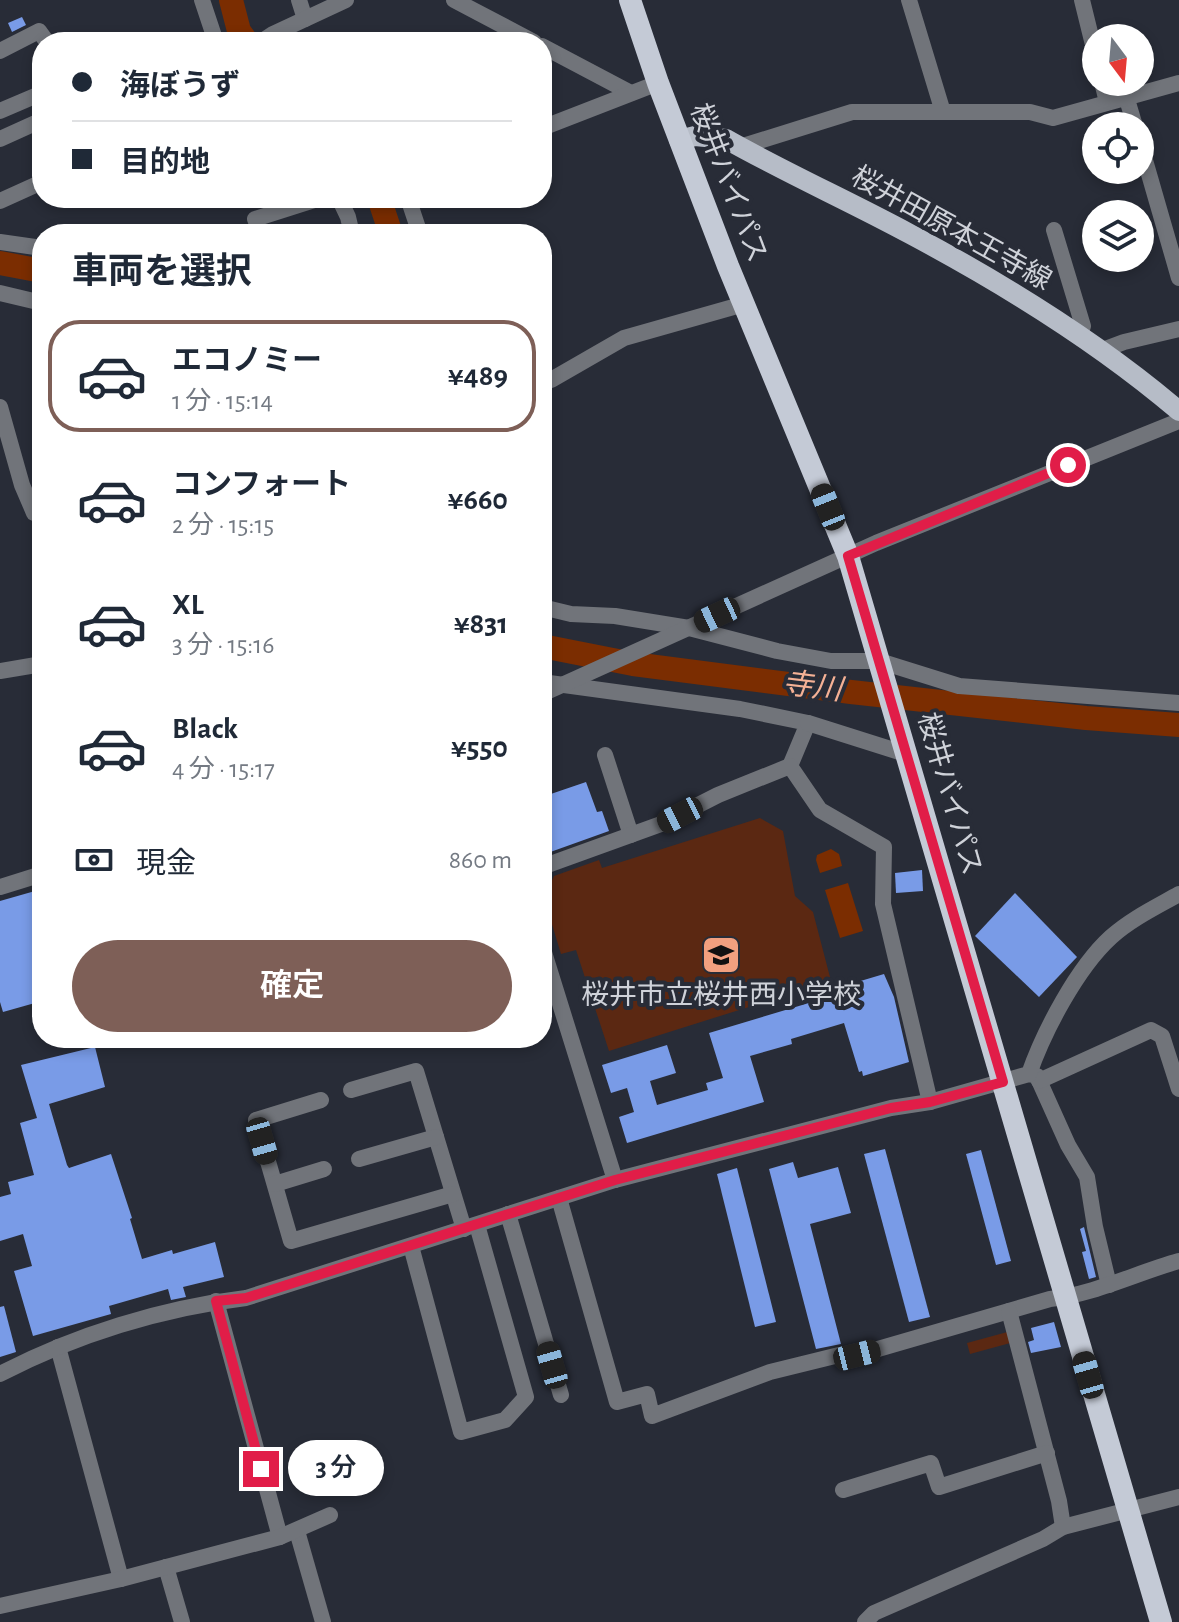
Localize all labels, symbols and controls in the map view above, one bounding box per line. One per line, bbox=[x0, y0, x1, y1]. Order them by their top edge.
north arrow bbox=[1082, 24, 1154, 96]
map controls bbox=[1082, 24, 1154, 272]
text: 海ぼうず bbox=[120, 71, 240, 101]
street label: 桜井バイパス bbox=[685, 99, 773, 266]
button: locate bbox=[1082, 112, 1154, 184]
text: 目的地 bbox=[120, 148, 210, 178]
street label: 桜井田原本王寺線 bbox=[846, 161, 1057, 296]
button: layers bbox=[1082, 200, 1154, 272]
text: 車両を選択 bbox=[72, 254, 252, 290]
icon: car bbox=[76, 340, 148, 412]
text: エコノミー bbox=[172, 346, 322, 376]
text: ¥489 bbox=[448, 361, 508, 391]
text: 1 分 · 15:14 bbox=[172, 388, 273, 414]
route start bbox=[1050, 447, 1086, 483]
icon: car bbox=[76, 464, 148, 536]
text: コンフォート bbox=[172, 470, 351, 500]
car bbox=[808, 480, 848, 534]
text: ¥660 bbox=[448, 485, 508, 515]
text: 2 分 · 15:15 bbox=[172, 512, 274, 538]
icon: car bbox=[76, 588, 148, 660]
text: XL bbox=[172, 590, 204, 620]
car bbox=[690, 594, 744, 636]
text: ¥831 bbox=[454, 609, 508, 639]
text: 3 分 · 15:16 bbox=[172, 632, 274, 658]
water label: 寺川 bbox=[780, 666, 847, 706]
street label: 桜井バイパス bbox=[912, 709, 987, 878]
icon: car bbox=[76, 712, 148, 784]
text: Black bbox=[172, 714, 238, 744]
text: ¥550 bbox=[451, 733, 508, 763]
text: 4 分 · 15:17 bbox=[172, 756, 275, 782]
car bbox=[653, 793, 707, 837]
icon: cash bbox=[72, 838, 116, 882]
text: 860 m bbox=[449, 847, 512, 873]
text: 現金 bbox=[136, 849, 196, 879]
school or university icon: 桜井市立桜井西小学校 bbox=[700, 934, 742, 976]
button: 確定 bbox=[72, 940, 512, 1032]
place label: 桜井市立桜井西小学校 bbox=[581, 980, 861, 1010]
car bbox=[244, 1115, 280, 1167]
car bbox=[831, 1338, 883, 1372]
car bbox=[534, 1339, 570, 1391]
car bbox=[1070, 1349, 1106, 1401]
callout: 3 分 bbox=[289, 1441, 385, 1497]
route end bbox=[243, 1451, 279, 1487]
text: 3 分 bbox=[315, 1455, 357, 1481]

